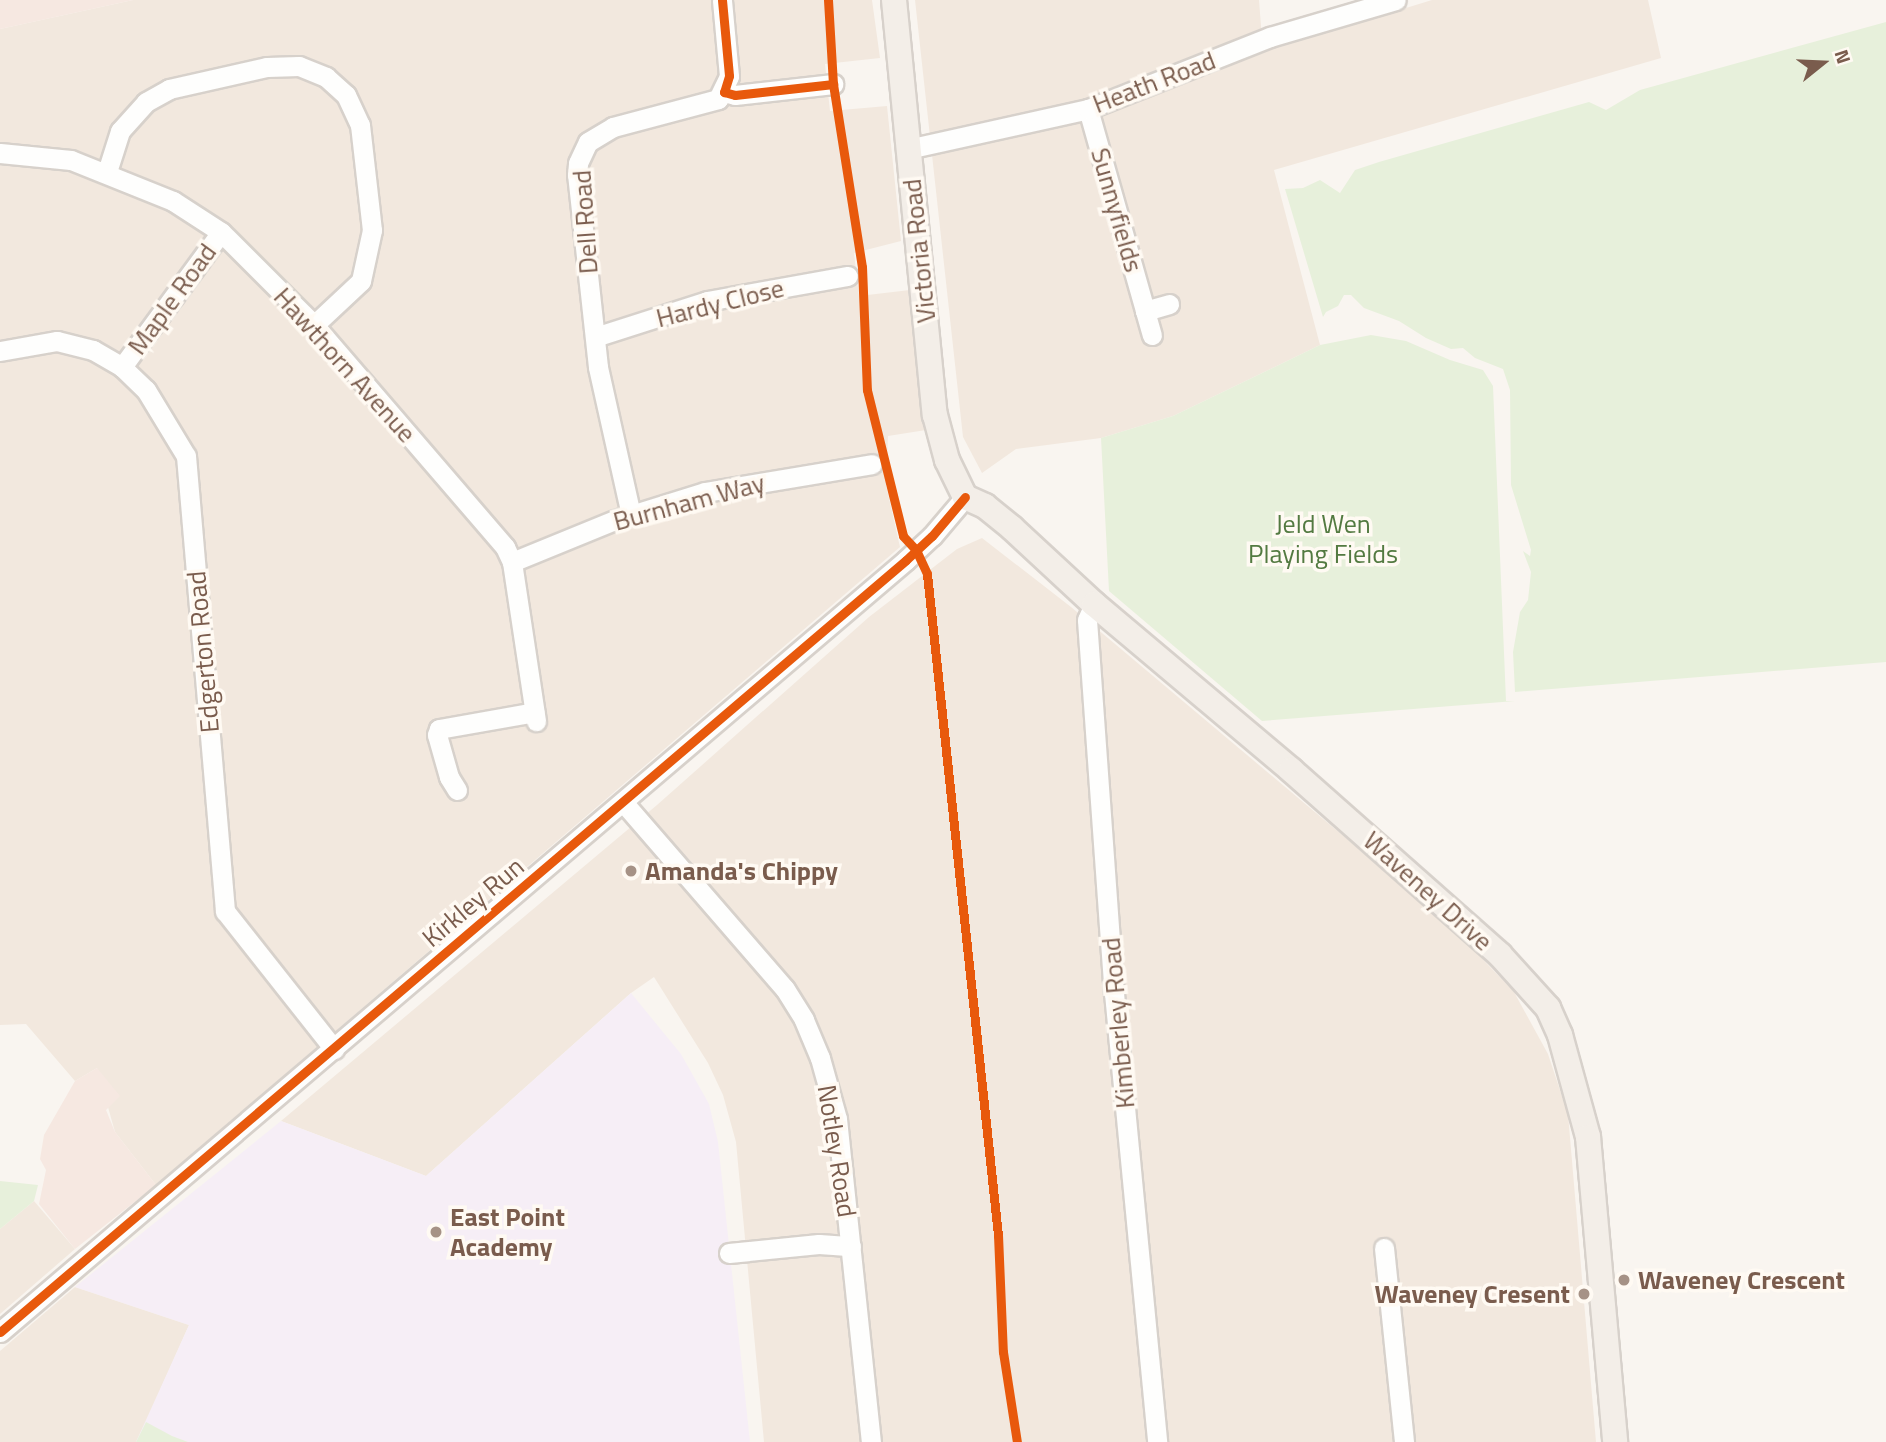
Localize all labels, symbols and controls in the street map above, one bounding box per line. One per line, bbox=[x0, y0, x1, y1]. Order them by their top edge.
north arrow bbox=[1788, 28, 1858, 98]
street label: Heath Road bbox=[1088, 44, 1220, 120]
text: N bbox=[1828, 46, 1859, 67]
street label: Sunnyfields bbox=[1084, 144, 1150, 276]
street label: Dell Road bbox=[566, 169, 604, 275]
street label: Victoria Road bbox=[896, 177, 942, 325]
street label: Maple Road bbox=[121, 237, 223, 361]
street label: Hardy Close bbox=[653, 272, 787, 334]
street label: Hawthorn Avenue bbox=[267, 281, 423, 449]
street label: Burnham Way bbox=[610, 467, 768, 537]
park label: Jeld Wen Playing Fields bbox=[1248, 508, 1398, 570]
street label: Edgerton Road bbox=[180, 570, 226, 734]
street label: Waveney Drive bbox=[1357, 825, 1499, 957]
street label: Kirkley Run bbox=[416, 851, 530, 953]
place label: Amanda's Chippy bbox=[645, 855, 838, 887]
marker: Amanda's Chippy bbox=[623, 863, 639, 879]
street label: Kimberley Road bbox=[1095, 936, 1141, 1110]
street label: Notley Road bbox=[811, 1083, 863, 1219]
place label: East Point Academy bbox=[450, 1201, 565, 1262]
marker: East Point Academy bbox=[428, 1224, 444, 1240]
place label: Waveney Crescent bbox=[1638, 1264, 1845, 1296]
marker: Waveney Crescent bbox=[1616, 1272, 1632, 1288]
place label: Waveney Cresent bbox=[1374, 1278, 1570, 1310]
marker: Waveney Cresent bbox=[1576, 1286, 1592, 1302]

